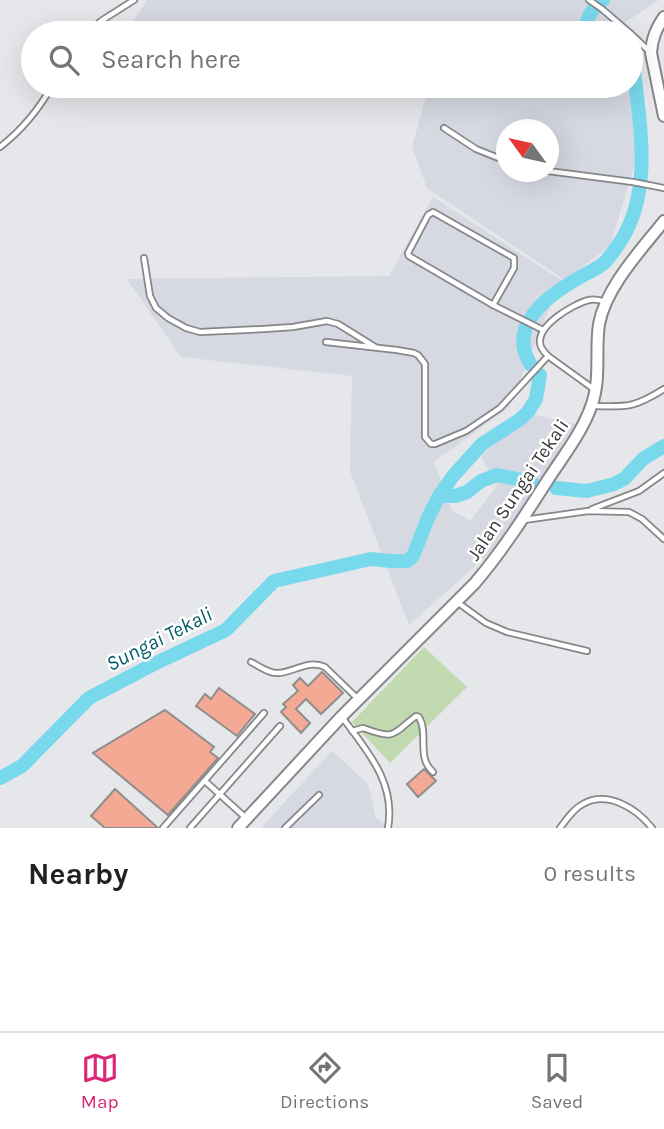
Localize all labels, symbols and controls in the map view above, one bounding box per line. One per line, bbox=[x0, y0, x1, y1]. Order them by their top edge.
search box bbox=[21, 21, 643, 98]
icon: search bbox=[45, 41, 83, 79]
text: Search here bbox=[101, 44, 241, 75]
north arrow bbox=[496, 119, 559, 182]
street label: Jalan Sungai Tekali bbox=[463, 415, 573, 565]
water label: Sungai Tekali bbox=[102, 602, 216, 676]
text: Nearby bbox=[28, 856, 128, 892]
text: 0 results bbox=[544, 860, 636, 887]
tab: Map bbox=[81, 1049, 119, 1113]
tab: Directions bbox=[280, 1049, 369, 1113]
tab: Saved bbox=[531, 1049, 583, 1113]

